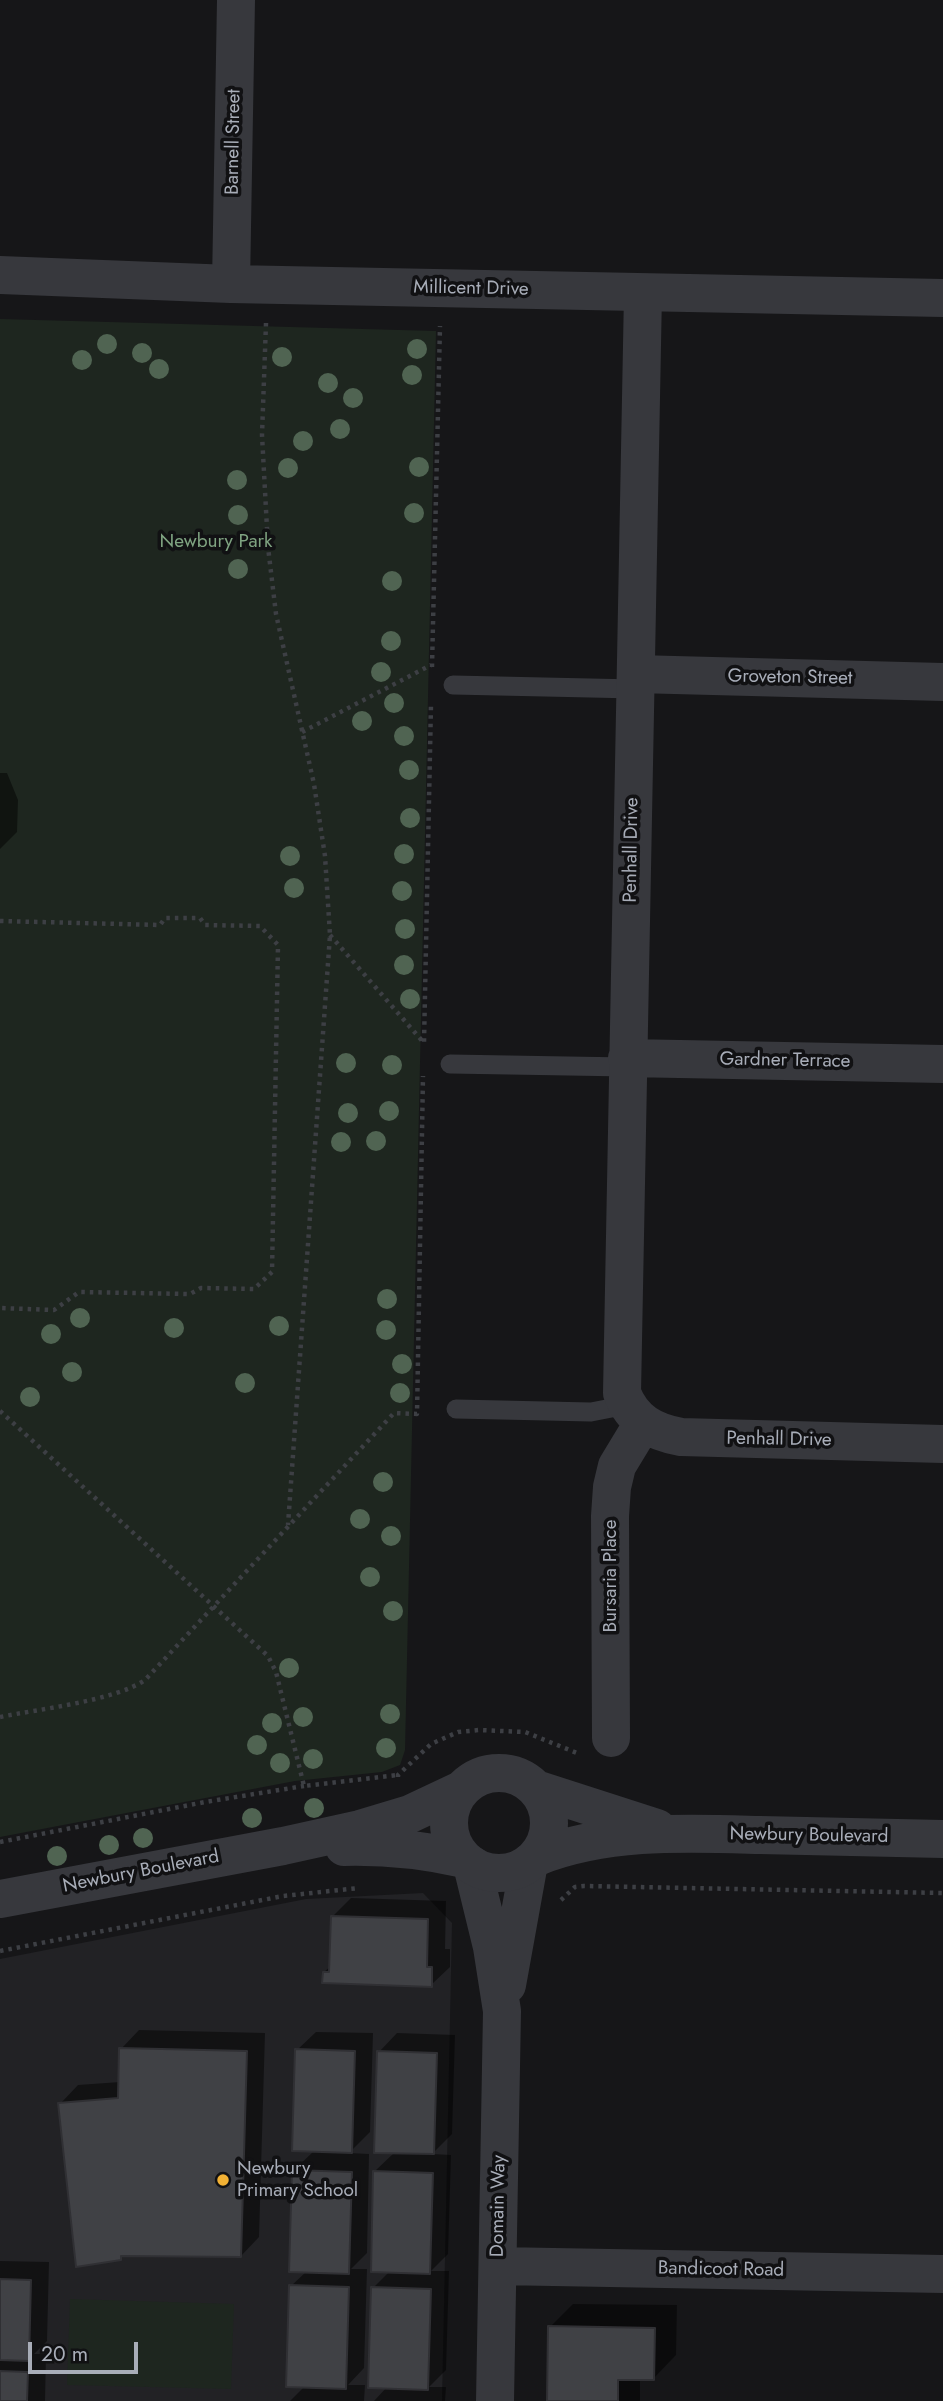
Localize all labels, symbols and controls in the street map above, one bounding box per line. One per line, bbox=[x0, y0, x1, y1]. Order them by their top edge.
street label: Barnell Street bbox=[222, 89, 246, 195]
street label: Millicent Drive bbox=[413, 277, 529, 301]
park label: Newbury Park bbox=[160, 531, 272, 553]
street label: Groveton Street bbox=[727, 666, 853, 690]
street label: Penhall Drive bbox=[620, 797, 644, 903]
street label: Gardner Terrace bbox=[719, 1048, 851, 1074]
street label: Penhall Drive bbox=[726, 1428, 832, 1452]
street label: Bursaria Place bbox=[600, 1520, 622, 1632]
street label: Newbury Boulevard bbox=[729, 1823, 889, 1849]
street label: Newbury Boulevard bbox=[61, 1846, 221, 1898]
street label: Domain Way bbox=[487, 2155, 511, 2257]
place label: Newbury Primary School bbox=[237, 2158, 358, 2202]
marker: Newbury Primary School bbox=[215, 2172, 231, 2188]
street label: Bandicoot Road bbox=[658, 2257, 784, 2283]
scale bar bbox=[32, 2328, 142, 2372]
text: 20 m bbox=[41, 2339, 88, 2369]

